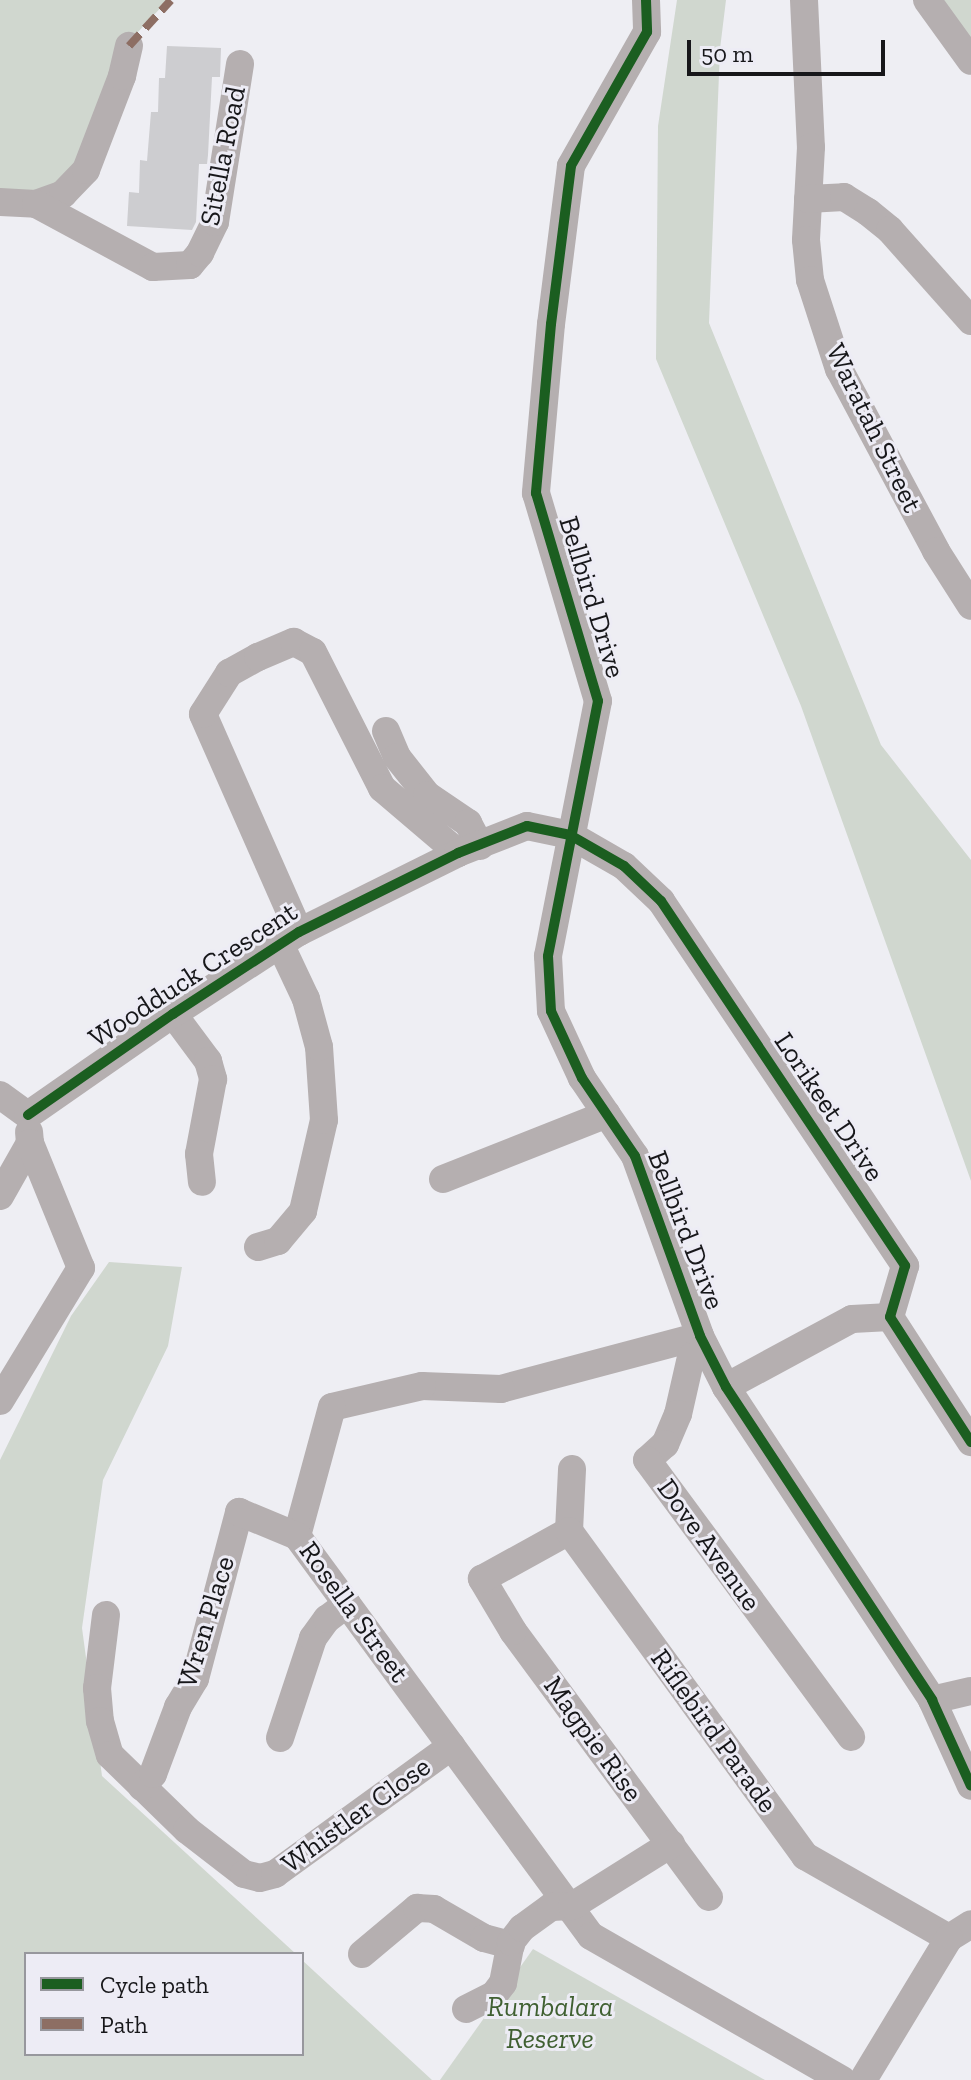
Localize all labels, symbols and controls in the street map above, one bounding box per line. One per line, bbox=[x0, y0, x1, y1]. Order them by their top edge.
scale bar bbox=[691, 24, 889, 74]
text: 50 m bbox=[701, 39, 753, 68]
street label: Sitella Road bbox=[193, 83, 253, 229]
street label: Waratah Street bbox=[819, 338, 929, 518]
street label: Bellbird Drive bbox=[551, 512, 633, 682]
street label: Woodduck Crescent bbox=[82, 895, 304, 1055]
street label: Lorikeet Drive bbox=[767, 1026, 891, 1188]
street label: Bellbird Drive bbox=[640, 1146, 732, 1314]
street label: Dove Avenue bbox=[650, 1472, 768, 1618]
street label: Rosella Street bbox=[292, 1535, 416, 1689]
street label: Wren Place bbox=[170, 1552, 242, 1692]
street label: Riflebird Parade bbox=[643, 1643, 785, 1819]
street label: Magpie Rise bbox=[536, 1670, 650, 1808]
street label: Whistler Close bbox=[275, 1750, 437, 1880]
legend bbox=[24, 1952, 304, 2056]
text: Cycle path bbox=[100, 1970, 209, 1999]
park label: Rumbalara Reserve bbox=[487, 1990, 613, 2056]
text: Path bbox=[100, 2010, 148, 2039]

